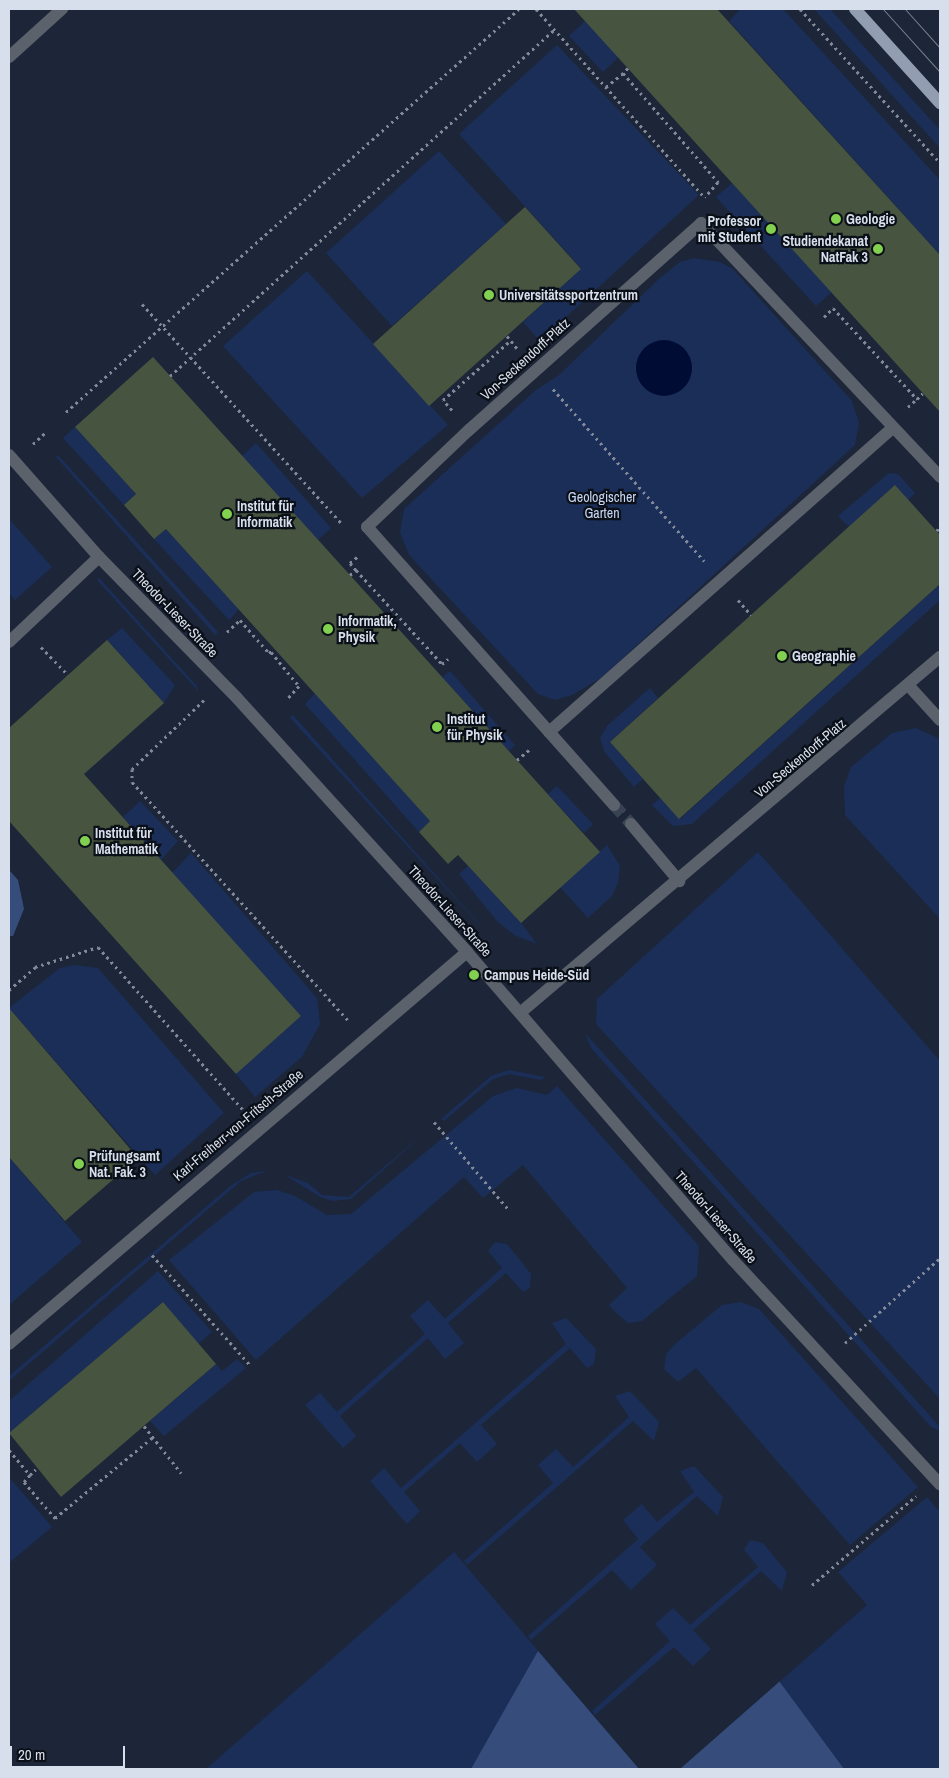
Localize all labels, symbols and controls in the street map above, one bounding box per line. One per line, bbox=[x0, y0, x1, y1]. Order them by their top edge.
place label: Geologie bbox=[846, 211, 895, 227]
place label: Professor mit Student bbox=[698, 213, 761, 246]
marker: Geologie bbox=[830, 213, 842, 225]
marker: Professor mit Student bbox=[765, 223, 777, 235]
place label: Studiendekanat NatFak 3 bbox=[783, 233, 868, 266]
marker: Studiendekanat NatFak 3 bbox=[872, 243, 884, 255]
place label: Universitätssportzentrum bbox=[499, 287, 638, 303]
marker: Universitätssportzentrum bbox=[483, 289, 495, 301]
street label: Von-Seckendorff-Platz bbox=[477, 315, 573, 403]
park label: Geologischer Garten bbox=[568, 489, 636, 522]
place label: Institut für Informatik bbox=[237, 498, 294, 530]
marker: Institut für Informatik bbox=[221, 508, 233, 520]
street label: Theodor-Lieser-Straße bbox=[128, 565, 222, 661]
place label: Informatik, Physik bbox=[338, 613, 397, 646]
marker: Informatik, Physik bbox=[322, 623, 334, 635]
place label: Geographie bbox=[792, 648, 856, 664]
marker: Geographie bbox=[776, 650, 788, 662]
place label: Institut für Physik bbox=[447, 711, 503, 744]
street label: Von-Seckendorff-Platz bbox=[751, 715, 849, 801]
marker: Institut für Physik bbox=[431, 721, 443, 733]
place label: Institut für Mathematik bbox=[95, 825, 158, 858]
marker: Institut für Mathematik bbox=[79, 835, 91, 847]
street label: Theodor-Lieser-Straße bbox=[405, 862, 495, 960]
place label: Campus Heide-Süd bbox=[484, 967, 589, 983]
marker: Campus Heide-Süd bbox=[468, 969, 480, 981]
street label: Karl-Freiherr-von-Fritsch-Straße bbox=[170, 1066, 306, 1184]
place label: Prüfungsamt Nat. Fak. 3 bbox=[89, 1148, 160, 1180]
marker: Prüfungsamt Nat. Fak. 3 bbox=[73, 1158, 85, 1170]
street label: Theodor-Lieser-Straße bbox=[671, 1167, 761, 1267]
scale bar bbox=[12, 1736, 128, 1768]
text: 20 m bbox=[18, 1744, 45, 1765]

